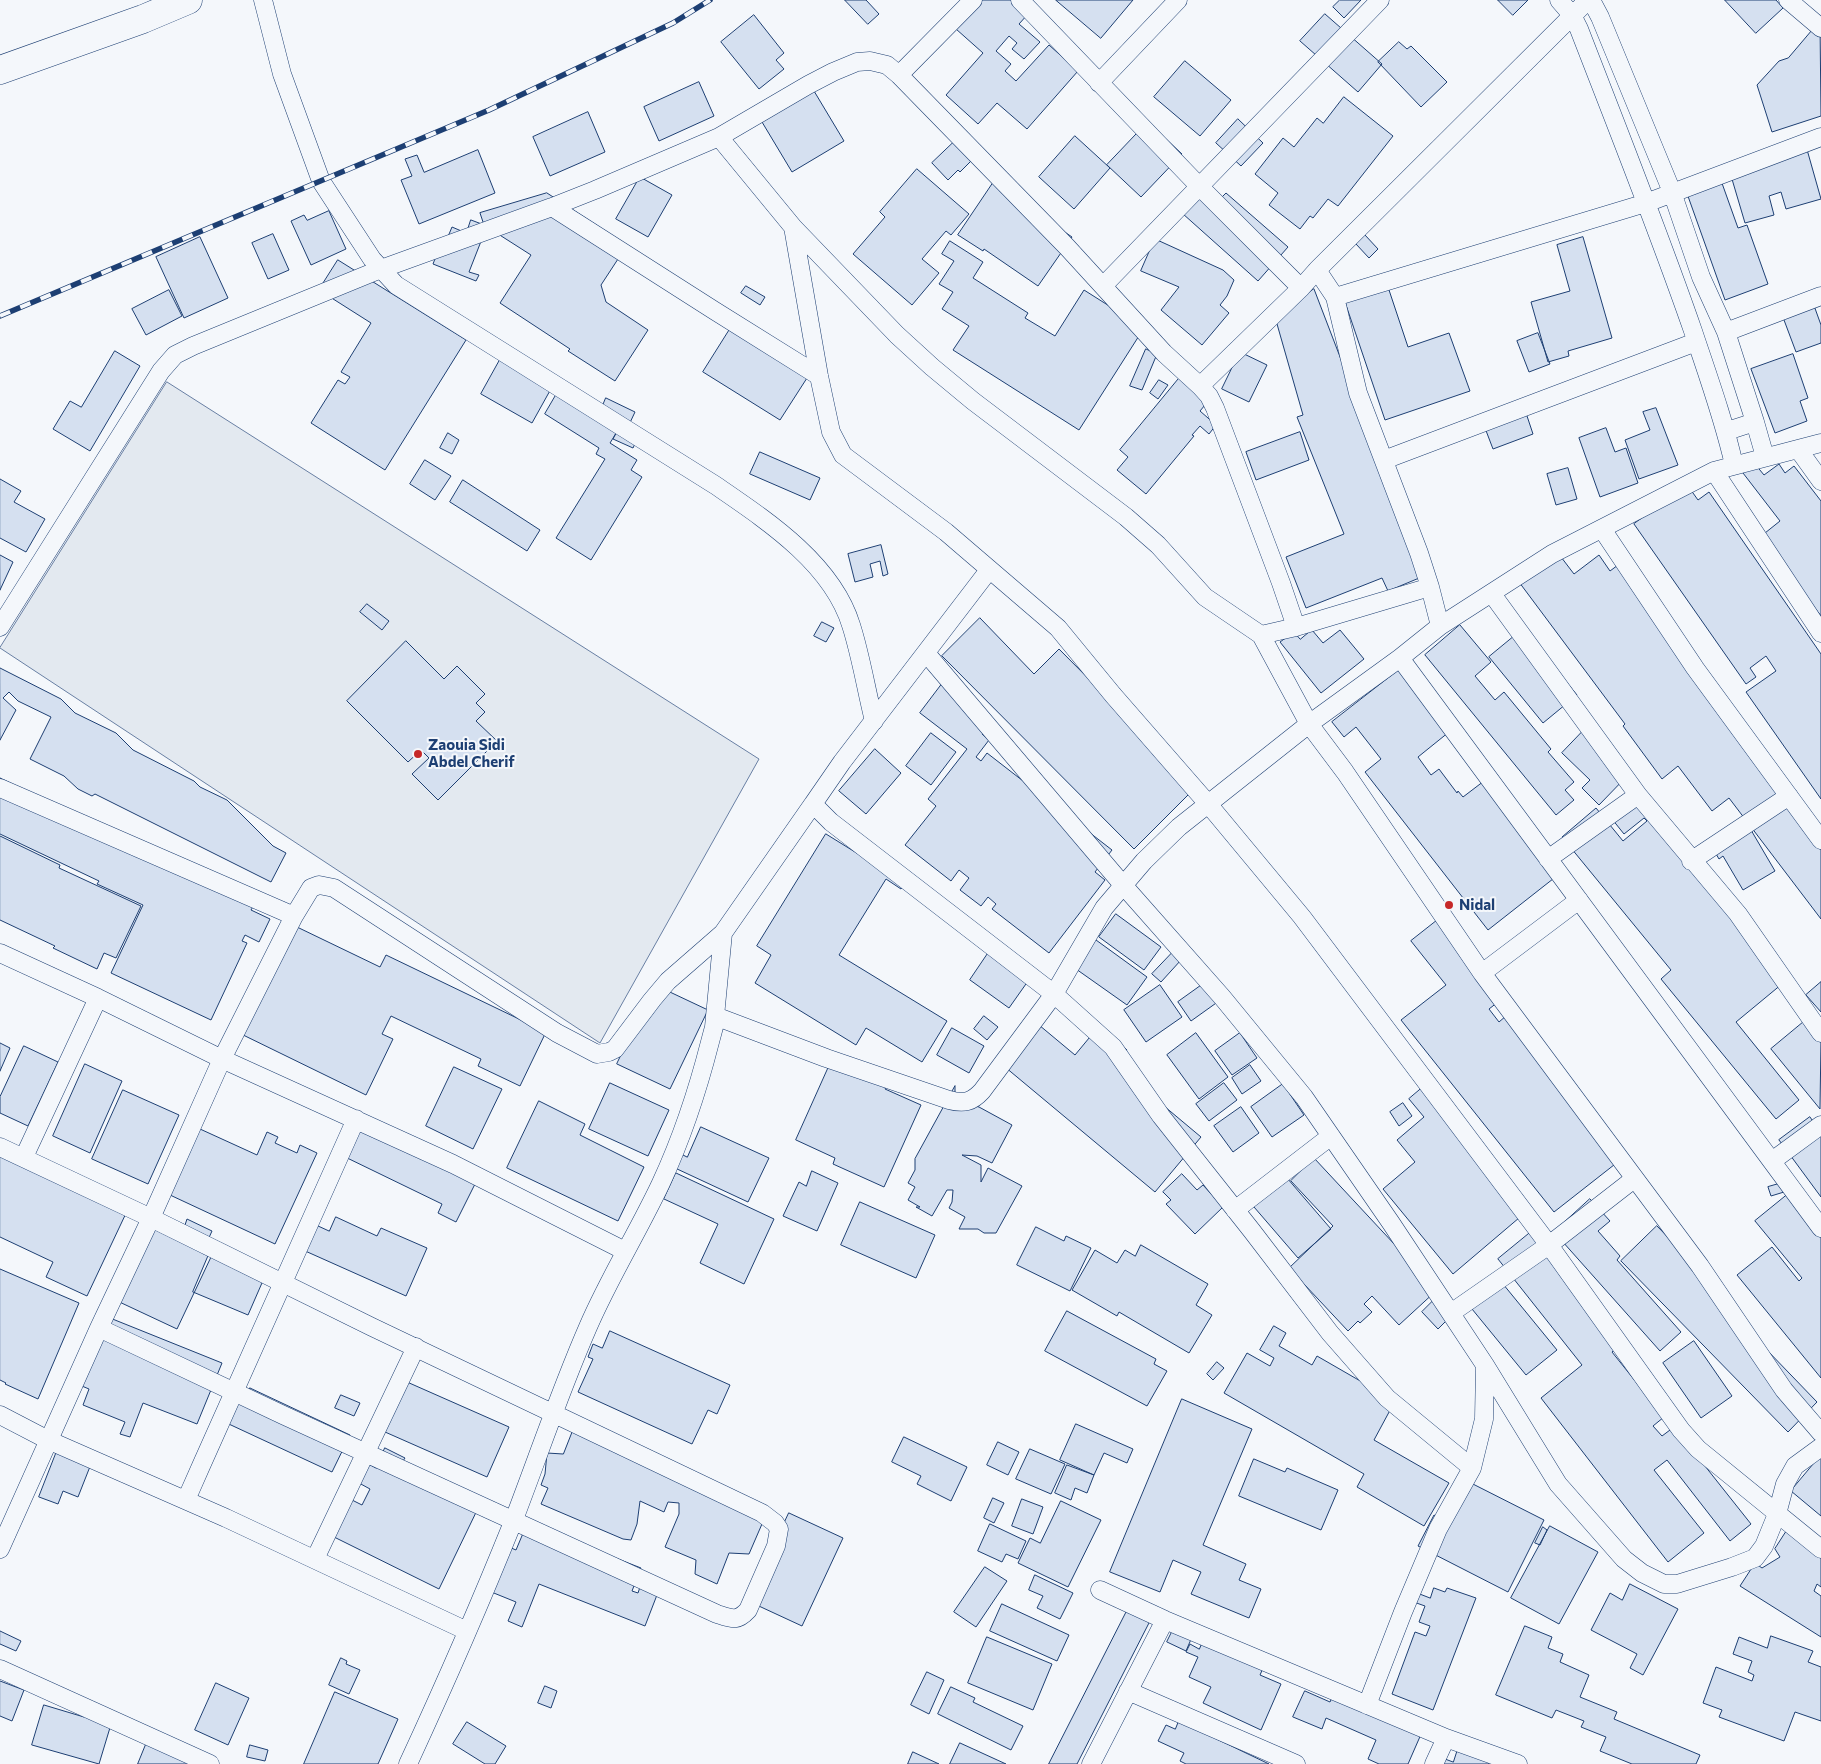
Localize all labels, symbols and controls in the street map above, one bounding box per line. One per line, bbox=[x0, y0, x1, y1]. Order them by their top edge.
place label: Zaouia Sidi Abdel Cherif bbox=[428, 736, 515, 771]
marker: Zaouia Sidi Abdel Cherif bbox=[412, 748, 424, 760]
place label: Nidal bbox=[1459, 896, 1495, 914]
marker: Nidal bbox=[1443, 899, 1455, 911]

